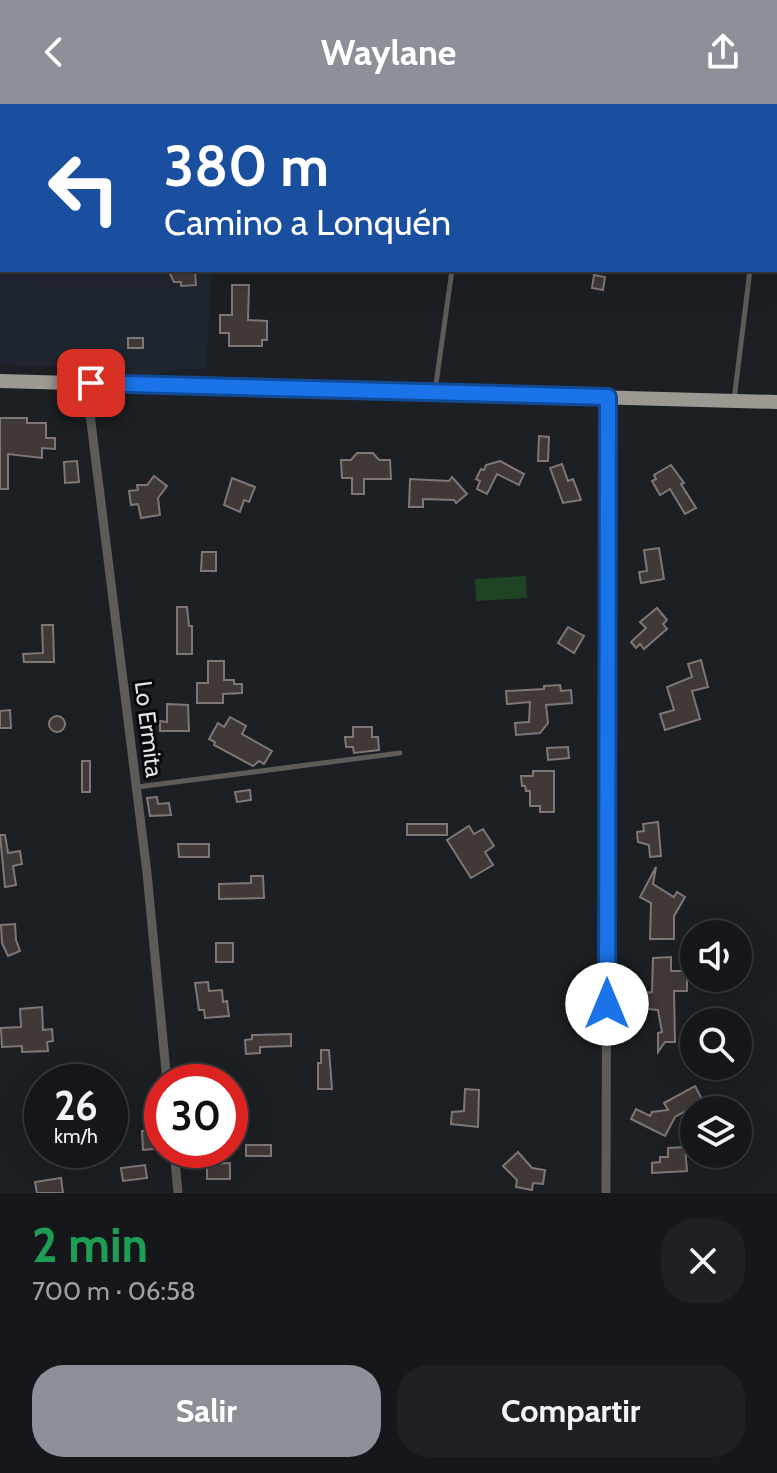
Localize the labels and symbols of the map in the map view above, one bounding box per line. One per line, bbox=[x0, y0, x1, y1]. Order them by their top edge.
pin bbox=[57, 349, 125, 417]
street label: Lo Ermita bbox=[129, 679, 169, 779]
position arrow bbox=[565, 962, 649, 1046]
speed limit sign: 30 bbox=[144, 1064, 248, 1168]

